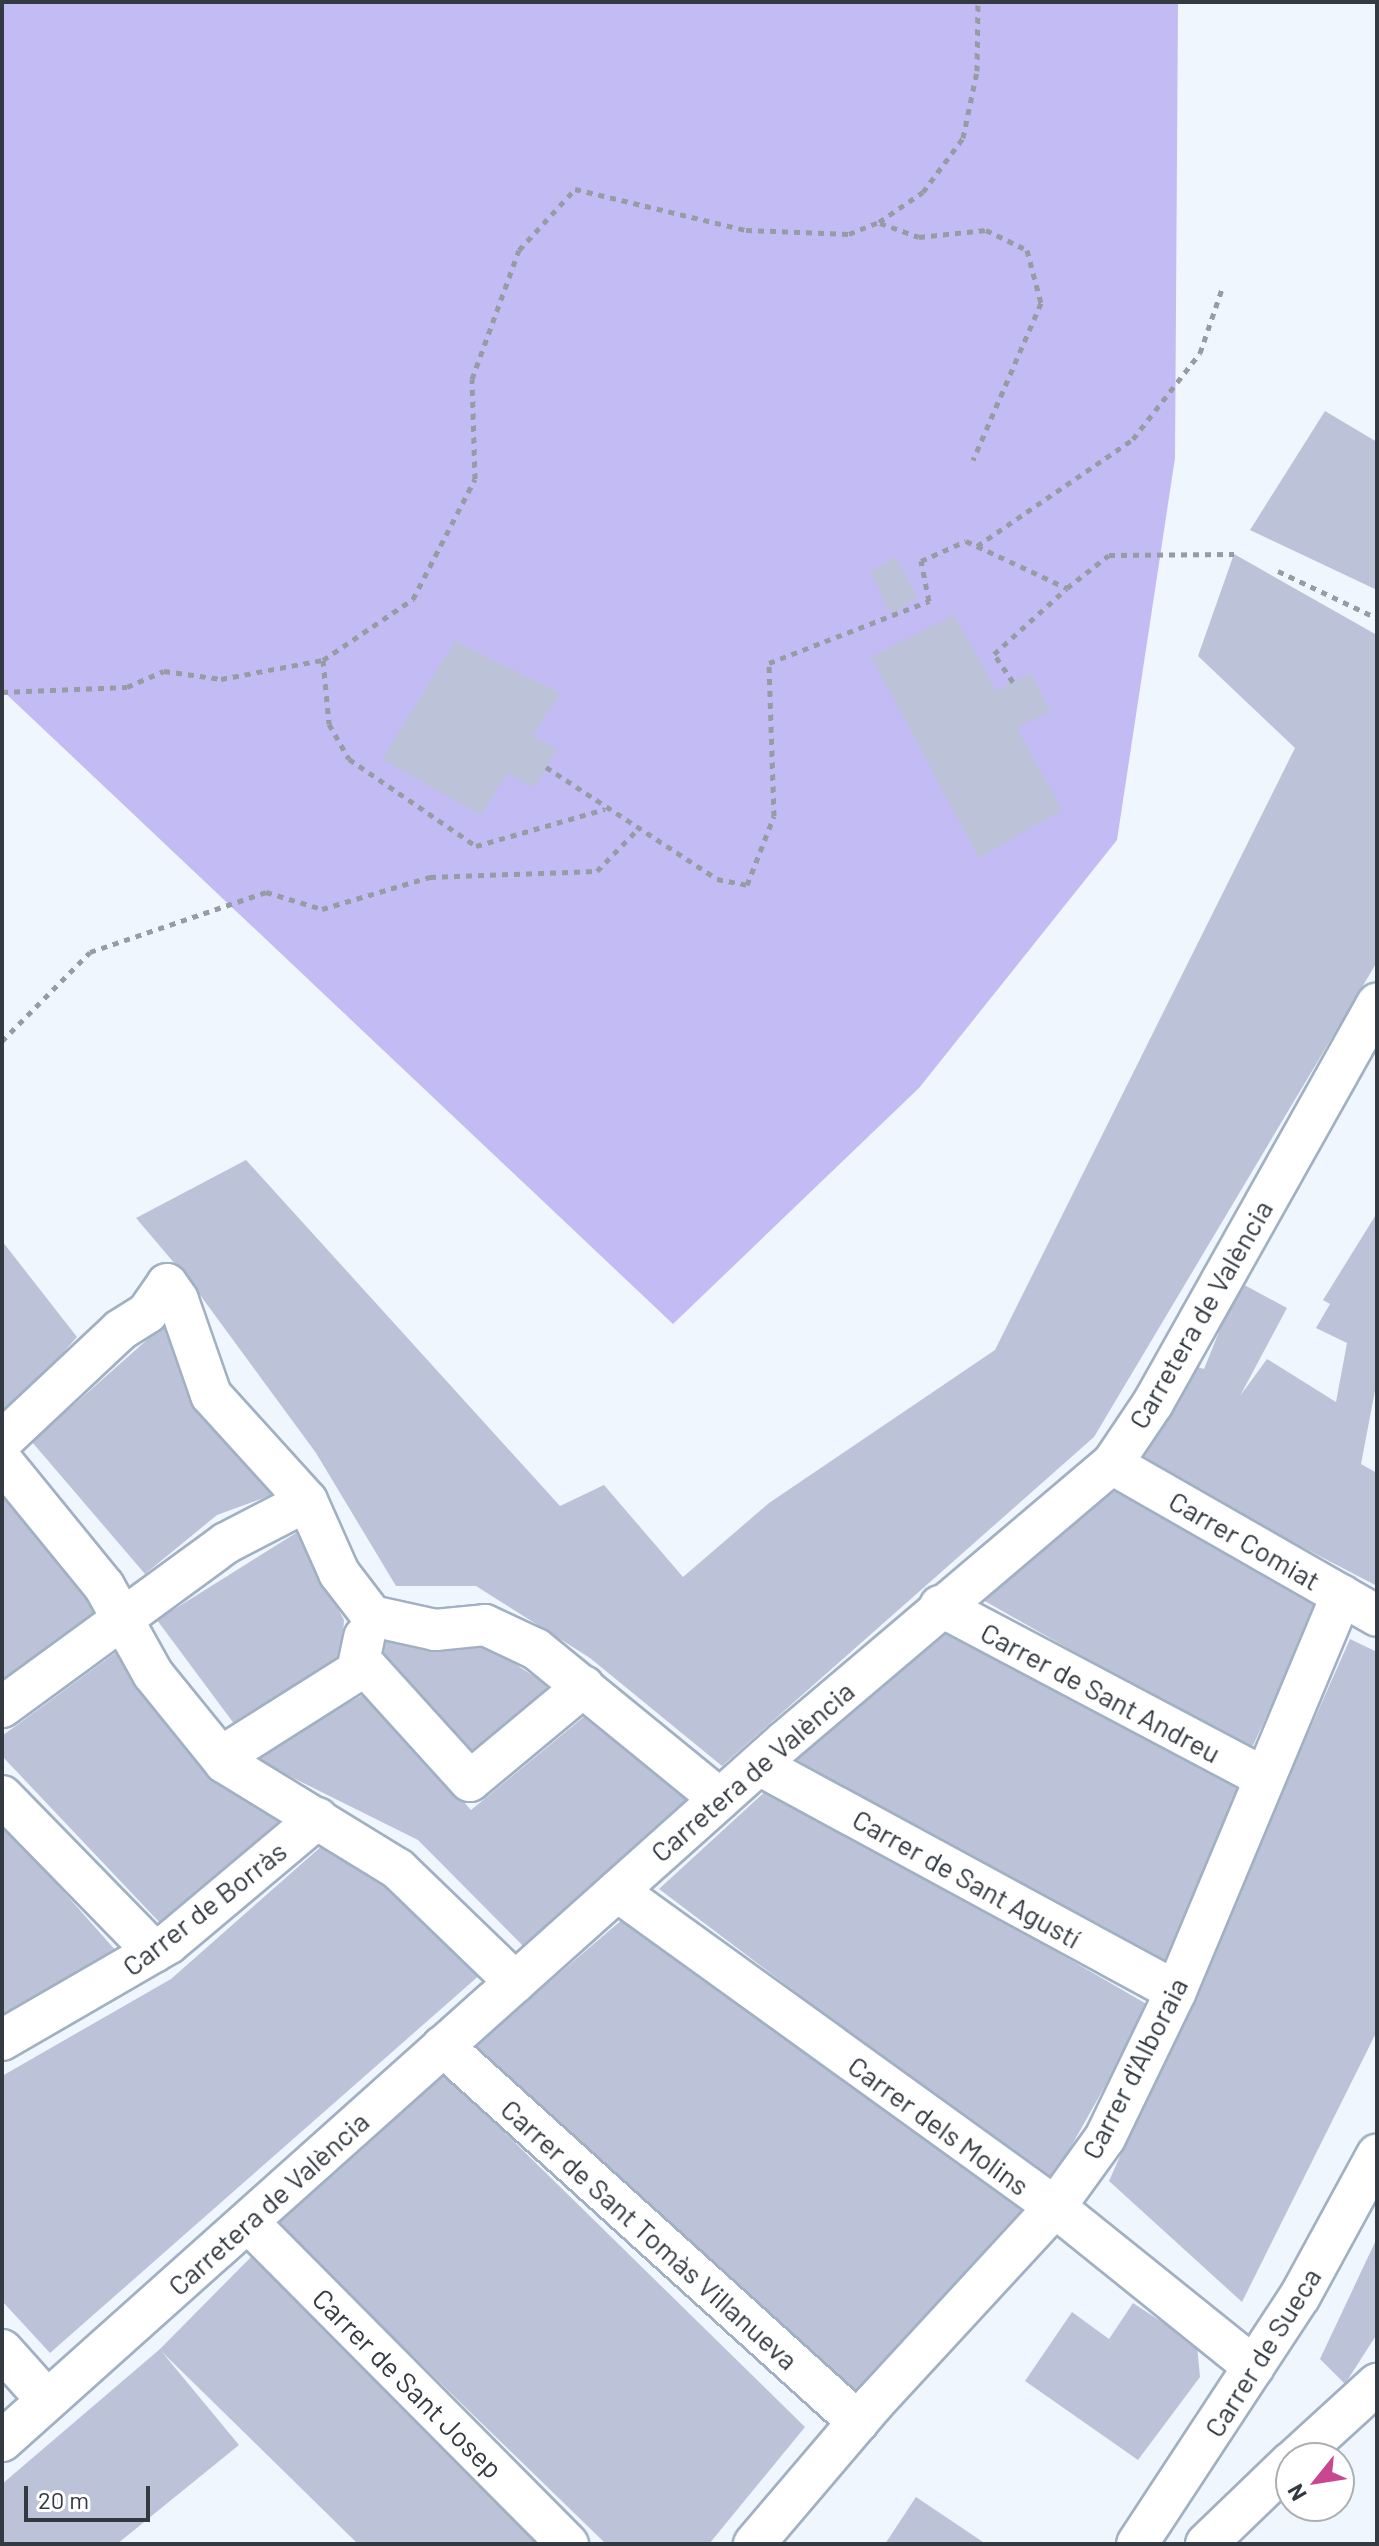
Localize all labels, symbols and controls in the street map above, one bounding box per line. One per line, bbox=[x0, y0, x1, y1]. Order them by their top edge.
street label: Carretera de València bbox=[1121, 1194, 1279, 1434]
street label: Carrer Comiat bbox=[1163, 1483, 1327, 1597]
street label: Carrer de Sant Andreu bbox=[975, 1615, 1227, 1769]
street label: Carretera de València bbox=[643, 1674, 861, 1868]
street label: Carrer de Sant Agustí bbox=[847, 1801, 1087, 1955]
street label: Carrer de Borràs bbox=[115, 1834, 293, 1982]
street label: Carrer d'Alboraia bbox=[1074, 1972, 1194, 2164]
street label: Carrer dels Molins bbox=[842, 2048, 1036, 2202]
street label: Carrer de Sant Tomàs Villanueva bbox=[495, 2092, 805, 2376]
street label: Carretera de València bbox=[161, 2104, 375, 2302]
street label: Carrer de Sueca bbox=[1197, 2261, 1327, 2443]
street label: Carrer de Sant Josep bbox=[306, 2281, 510, 2485]
north arrow bbox=[1275, 2442, 1355, 2522]
scale bar bbox=[28, 2470, 154, 2520]
text: N bbox=[1281, 2480, 1311, 2506]
text: 20 m bbox=[38, 2485, 89, 2514]

